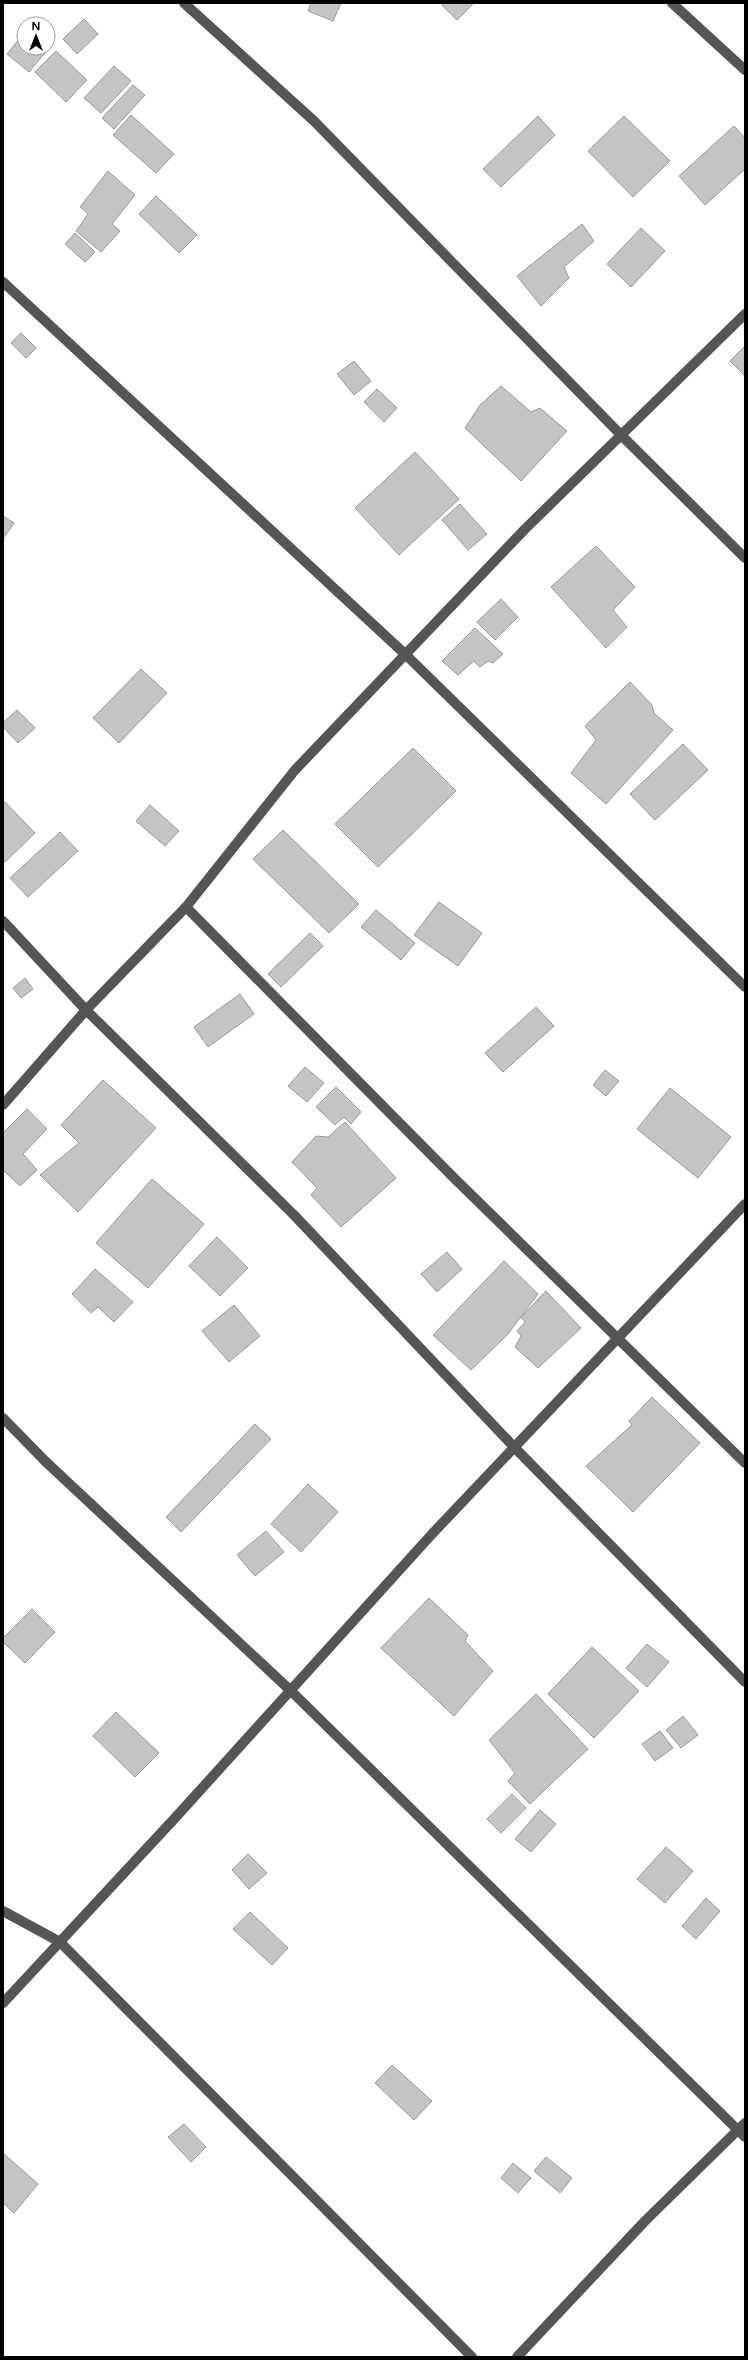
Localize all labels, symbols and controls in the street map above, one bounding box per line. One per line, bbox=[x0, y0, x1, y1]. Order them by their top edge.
north arrow bbox=[16, 16, 56, 56]
text: N bbox=[32, 20, 40, 33]

